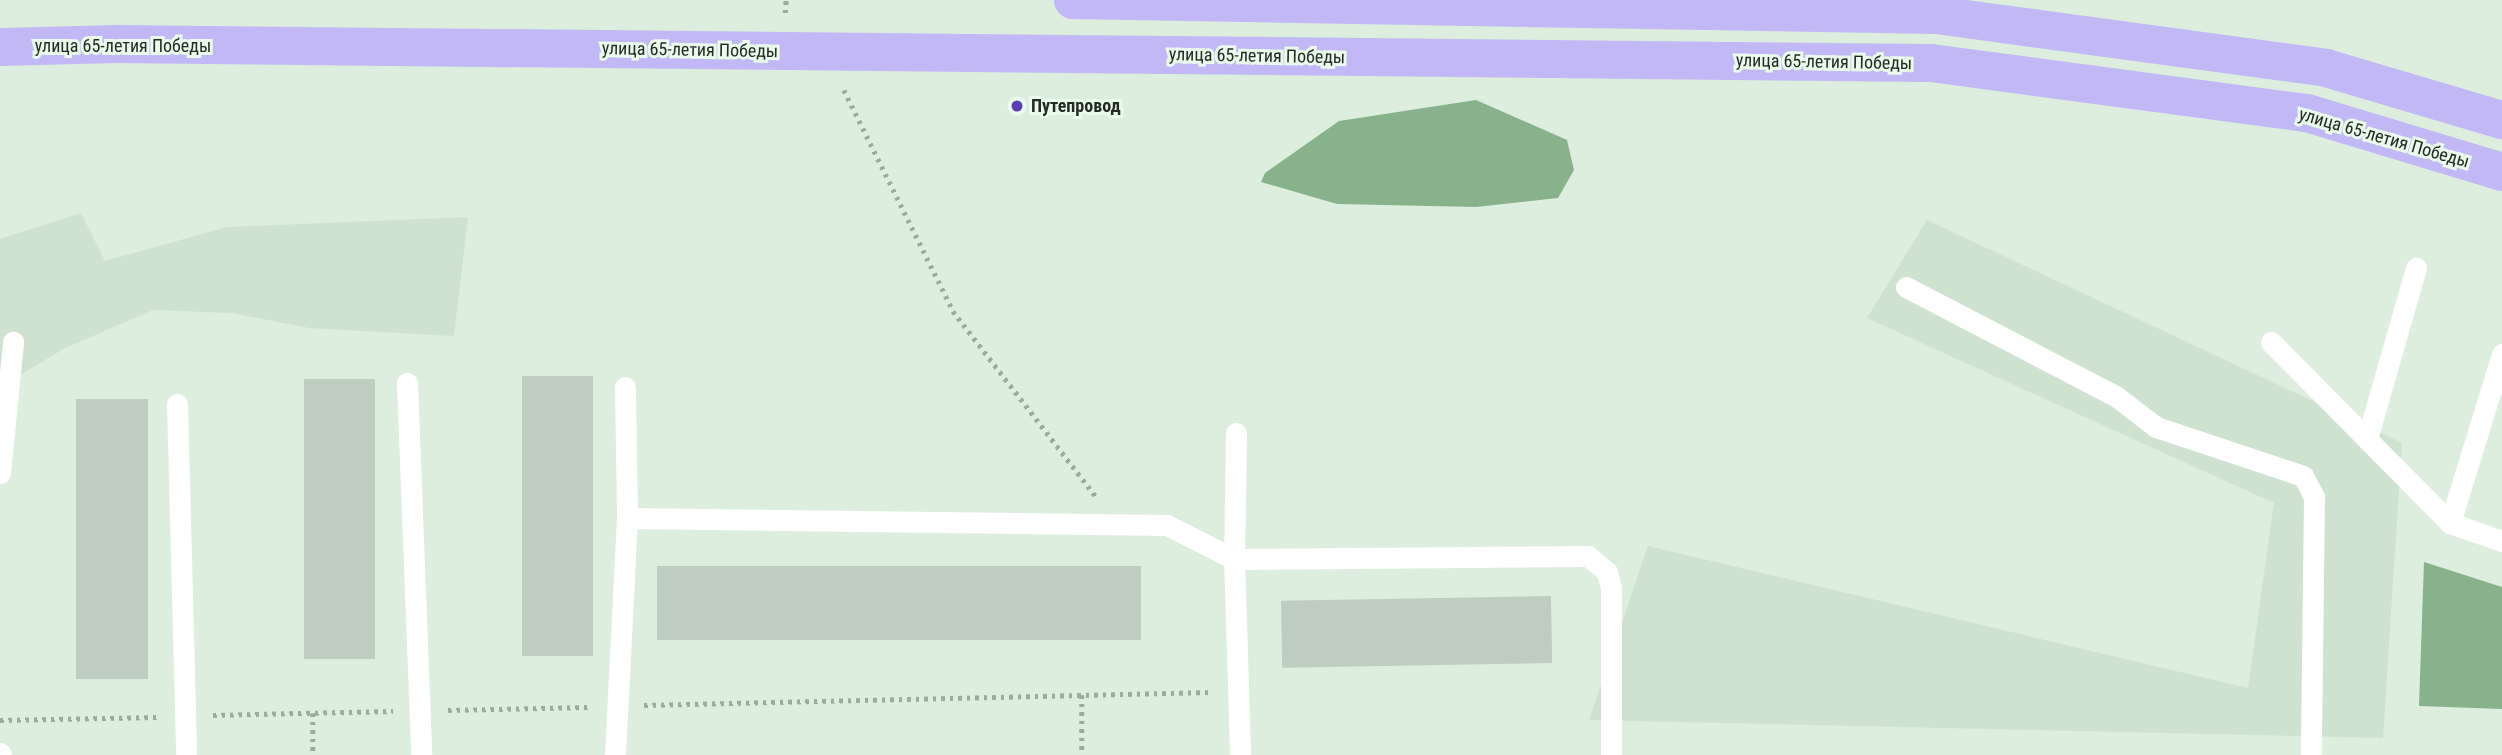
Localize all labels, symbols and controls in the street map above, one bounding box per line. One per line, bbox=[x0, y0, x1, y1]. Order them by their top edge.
street label: улица 65-летия Победы bbox=[35, 35, 211, 57]
street label: улица 65-летия Победы bbox=[602, 38, 778, 62]
street label: улица 65-летия Победы bbox=[1169, 44, 1345, 68]
street label: улица 65-летия Победы bbox=[1736, 50, 1912, 74]
place label: Путепровод bbox=[1031, 95, 1121, 117]
marker: Путепровод bbox=[1009, 98, 1025, 114]
street label: улица 65-летия Победы bbox=[2296, 103, 2472, 173]

